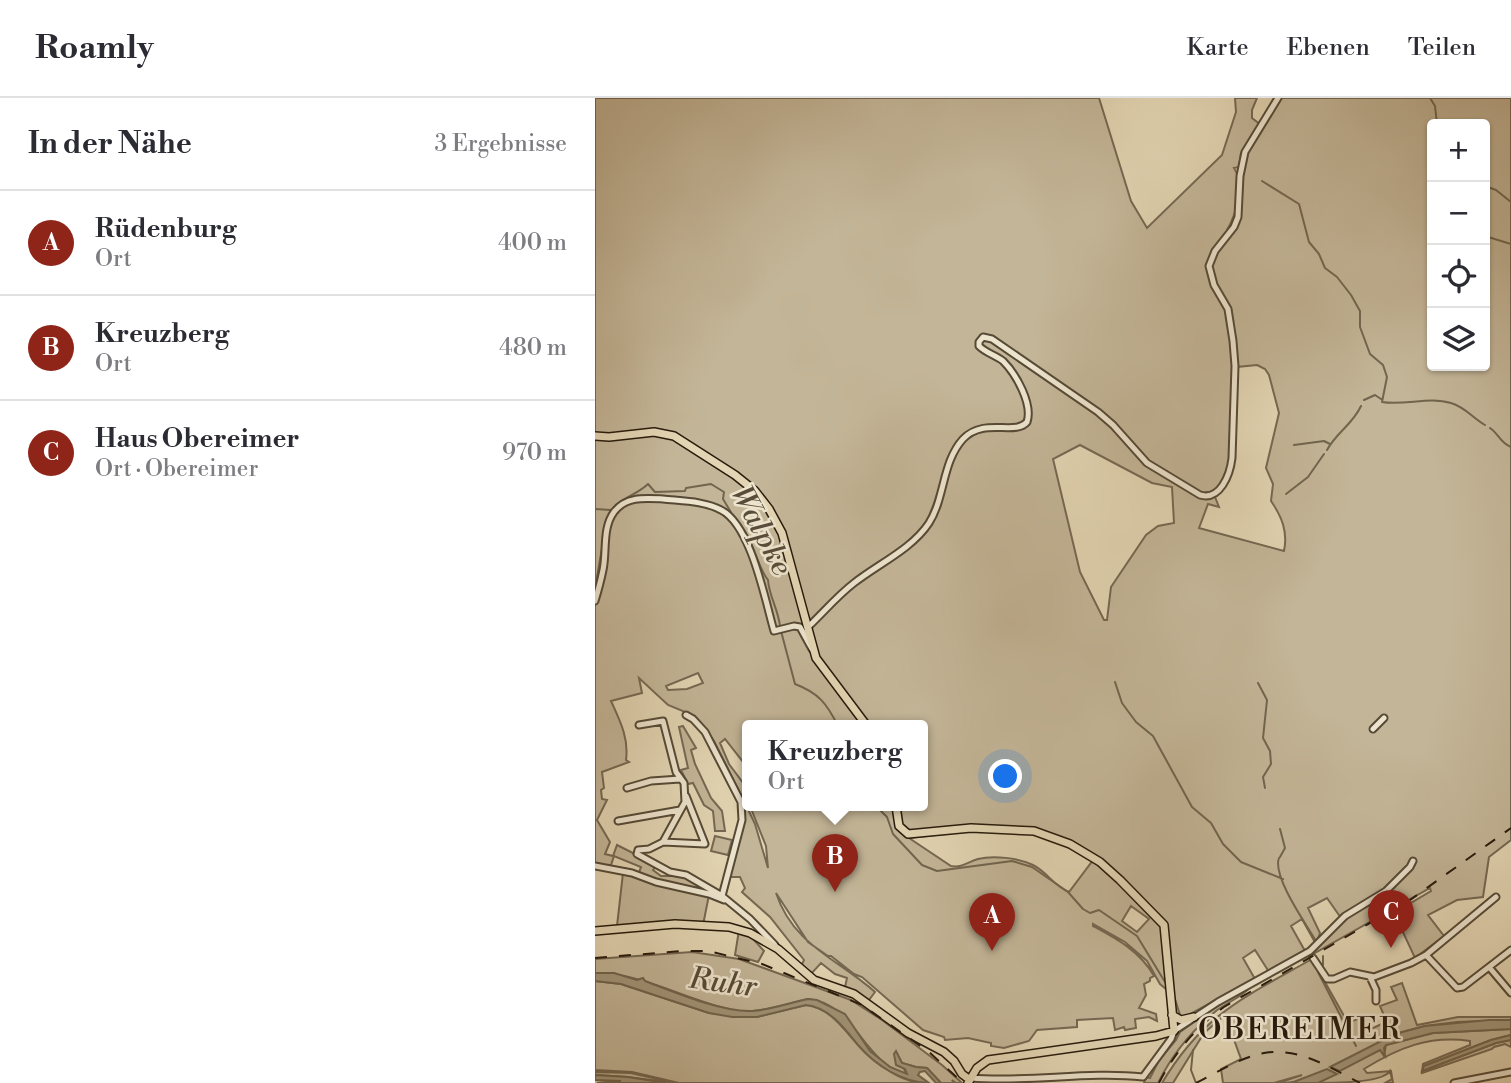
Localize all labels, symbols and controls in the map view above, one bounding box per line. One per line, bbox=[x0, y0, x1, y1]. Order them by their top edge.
text: Roamly bbox=[35, 28, 154, 69]
text: Karte bbox=[1187, 33, 1249, 63]
text: Ebenen bbox=[1287, 33, 1370, 63]
text: Teilen bbox=[1408, 33, 1476, 63]
map controls bbox=[1427, 119, 1490, 371]
button: + bbox=[1427, 119, 1490, 182]
text: In der Nähe bbox=[28, 125, 192, 163]
text: 3 Ergebnisse bbox=[434, 130, 567, 158]
button: − bbox=[1427, 182, 1490, 245]
text: Rüdenburg bbox=[95, 213, 236, 245]
text: A bbox=[43, 229, 59, 257]
text: 400 m bbox=[498, 229, 567, 257]
text: Ort bbox=[95, 245, 132, 273]
button: locate bbox=[1427, 245, 1490, 308]
button: layers bbox=[1427, 308, 1490, 371]
text: Kreuzberg bbox=[95, 318, 229, 350]
text: B bbox=[42, 334, 60, 362]
text: 480 m bbox=[499, 334, 567, 362]
text: Ort bbox=[95, 350, 132, 378]
text: Haus Obereimer bbox=[95, 423, 300, 455]
text: C bbox=[43, 439, 59, 467]
text: 970 m bbox=[502, 439, 567, 467]
text: Ort · Obereimer bbox=[95, 455, 258, 483]
water label: Walpke bbox=[722, 479, 801, 582]
popup bbox=[742, 720, 928, 811]
text: Kreuzberg bbox=[768, 736, 902, 768]
your location bbox=[988, 759, 1022, 793]
text: Ort bbox=[768, 768, 805, 796]
pin: B bbox=[812, 834, 858, 892]
pin: C bbox=[1368, 890, 1414, 948]
pin: A bbox=[969, 893, 1015, 951]
water label: Ruhr bbox=[686, 959, 760, 1007]
district label: OBEREIMER bbox=[1198, 1011, 1402, 1049]

